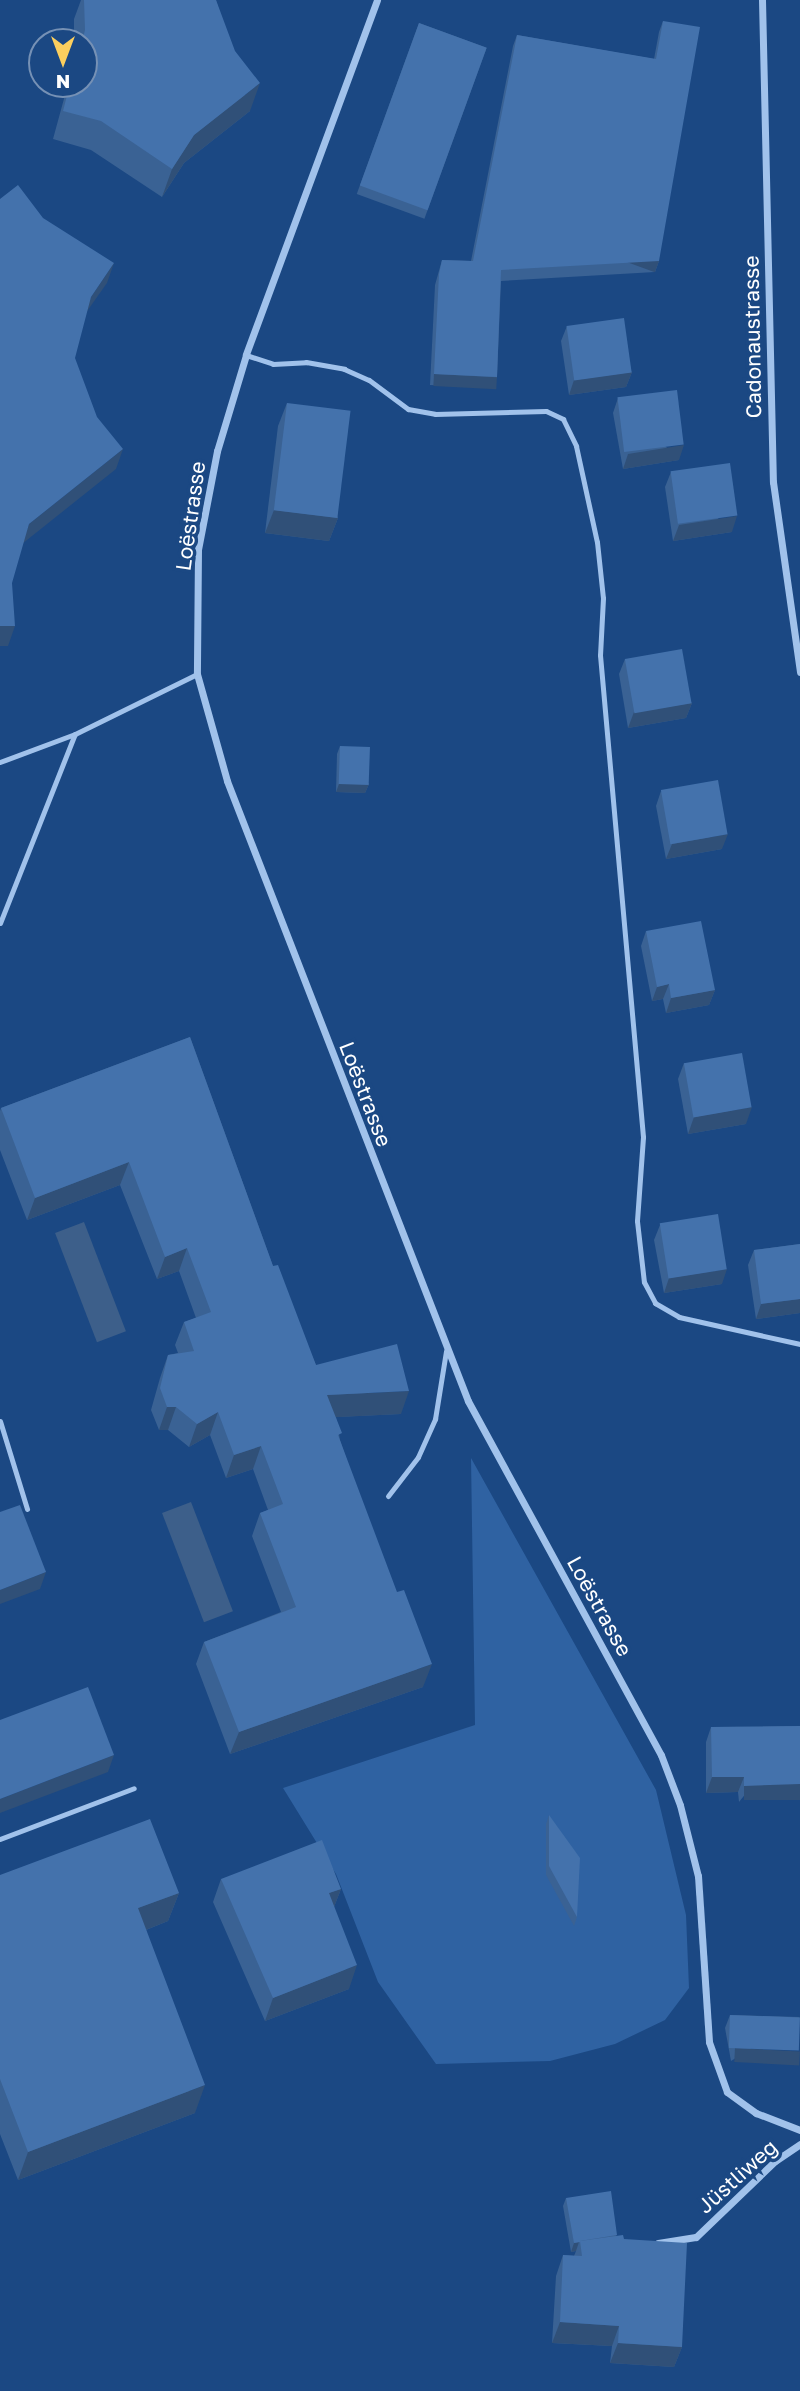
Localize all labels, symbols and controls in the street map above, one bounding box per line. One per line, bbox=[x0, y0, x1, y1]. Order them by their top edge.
north arrow bbox=[28, 28, 98, 98]
text: N bbox=[56, 71, 70, 94]
street label: Cadonaustrasse bbox=[738, 255, 766, 419]
street label: Loëstrasse bbox=[170, 460, 210, 572]
street label: Loëstrasse bbox=[334, 1038, 398, 1150]
street label: Loëstrasse bbox=[562, 1552, 638, 1660]
street label: Jüstliweg bbox=[692, 2134, 782, 2218]

